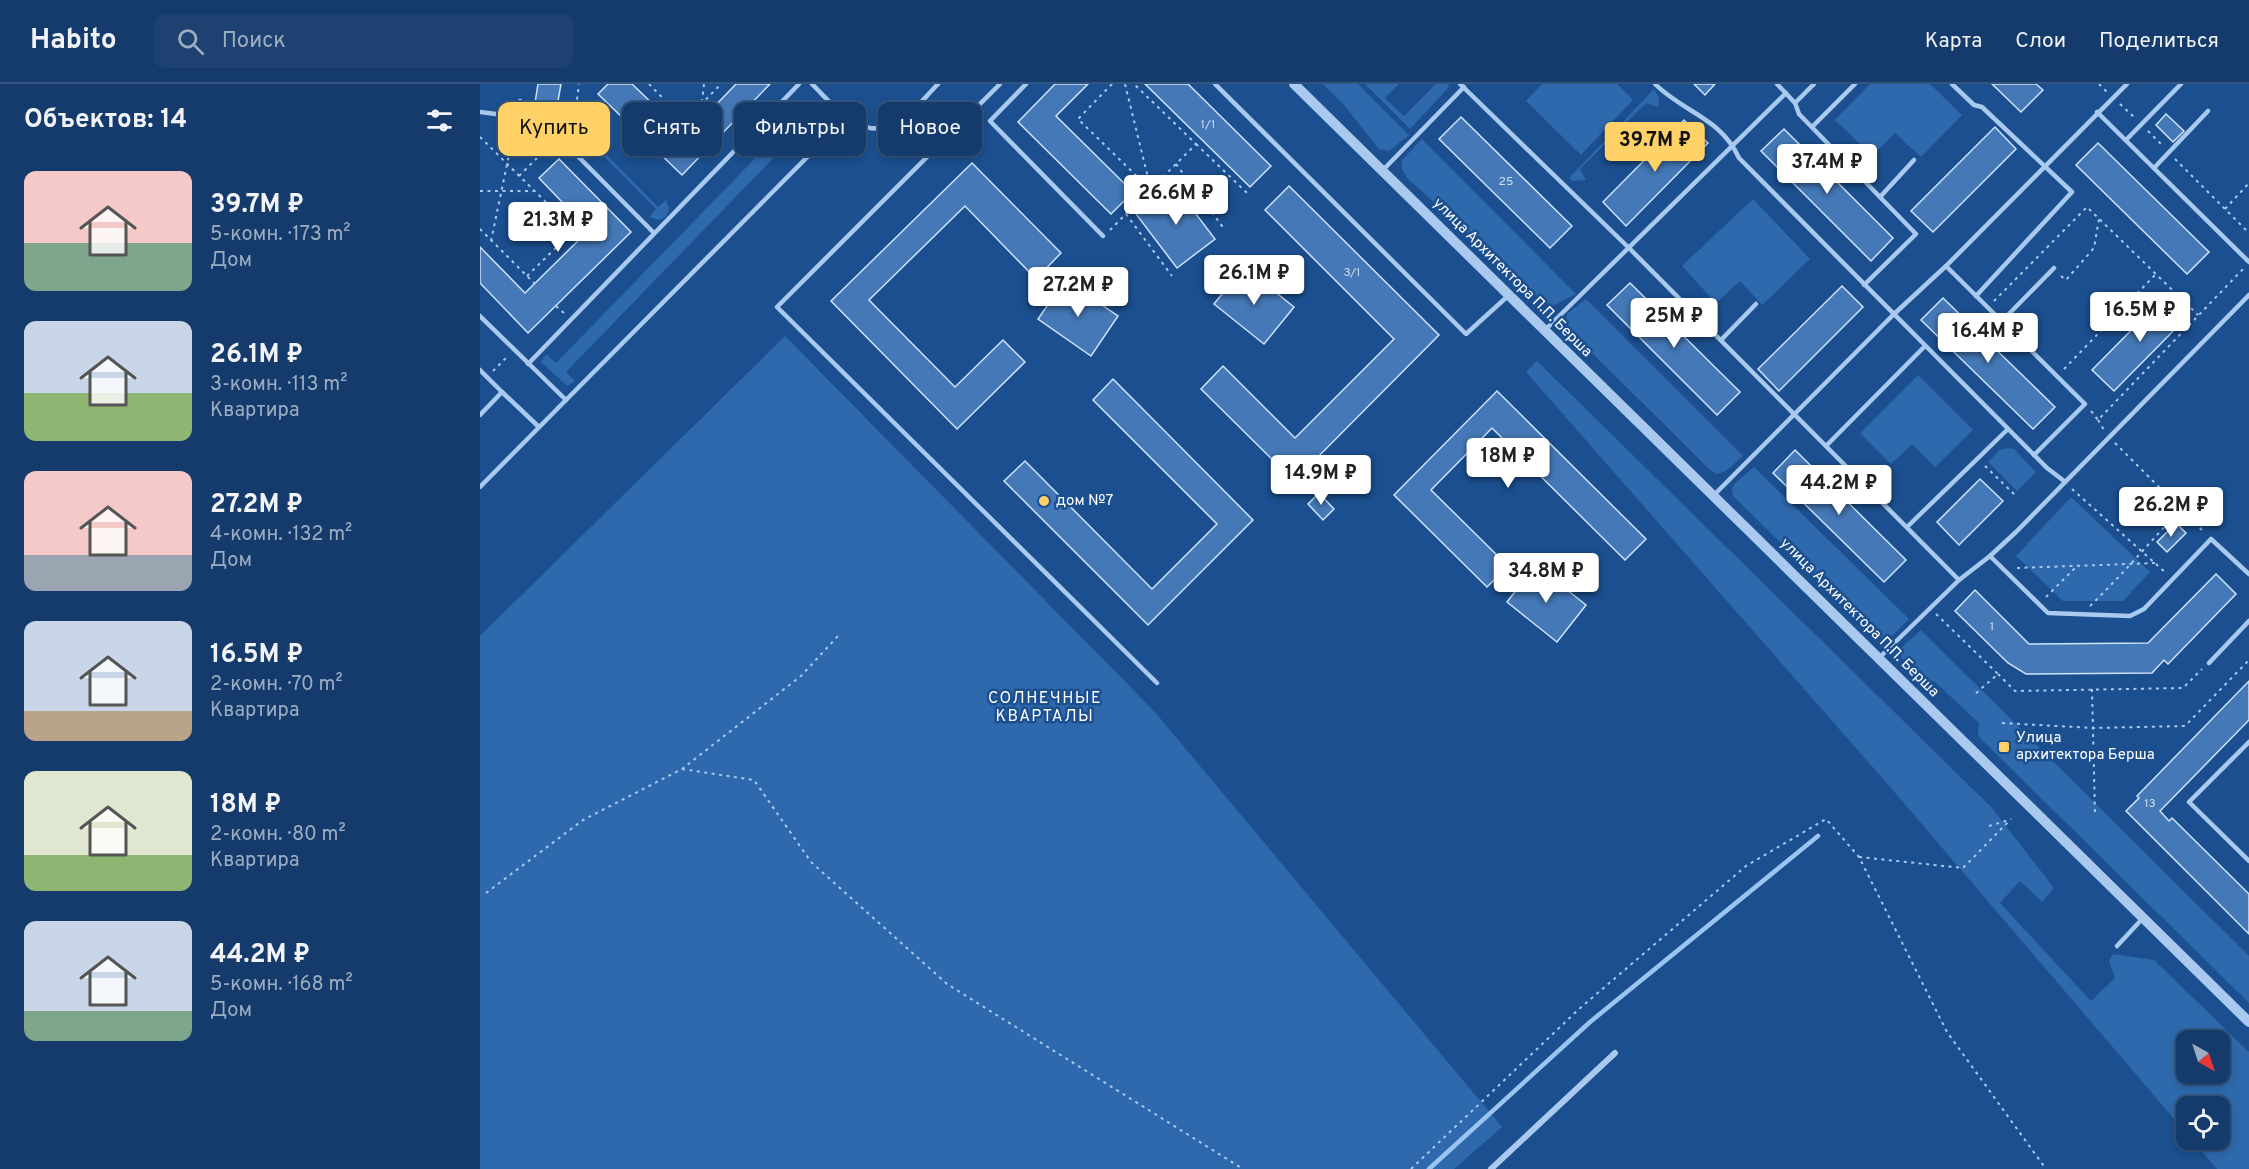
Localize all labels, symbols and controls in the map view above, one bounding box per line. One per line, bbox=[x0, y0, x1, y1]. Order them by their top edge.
search box bbox=[153, 14, 573, 68]
text: Habito bbox=[30, 23, 117, 59]
icon: search bbox=[174, 25, 207, 58]
text: Поиск bbox=[222, 28, 286, 55]
text: Карта bbox=[1925, 28, 1982, 55]
text: Слои bbox=[2015, 28, 2066, 55]
text: Поделиться bbox=[2099, 28, 2219, 55]
chip: Купить bbox=[498, 102, 610, 156]
chip: Снять bbox=[622, 102, 722, 156]
chip: Фильтры bbox=[734, 102, 866, 156]
chip: Новое bbox=[878, 102, 982, 156]
text: Объектов: 14 bbox=[24, 104, 187, 137]
icon: filters bbox=[423, 104, 456, 137]
house number: 1/1 bbox=[1201, 117, 1215, 133]
pin: 39.7M ₽ bbox=[1600, 122, 1710, 173]
text: 39.7M ₽ bbox=[1619, 128, 1691, 154]
pin: 37.4M ₽ bbox=[1772, 144, 1882, 195]
text: 37.4M ₽ bbox=[1791, 150, 1863, 176]
house number: 25 bbox=[1499, 174, 1513, 190]
pin: 26.6M ₽ bbox=[1121, 175, 1231, 226]
text: 26.6M ₽ bbox=[1138, 181, 1214, 207]
text: 39.7M ₽ bbox=[210, 189, 304, 222]
street label: улица Архитектора П.П. Берша bbox=[1428, 194, 1596, 362]
icon: home bbox=[72, 195, 144, 267]
pin: 21.3M ₽ bbox=[503, 202, 613, 253]
text: 21.3M ₽ bbox=[522, 208, 594, 234]
text: 5-комн. · 173 m² bbox=[210, 222, 351, 248]
text: Дом bbox=[210, 248, 252, 274]
pin: 26.1M ₽ bbox=[1199, 255, 1309, 306]
text: 26.1M ₽ bbox=[1218, 261, 1290, 287]
house number: 3/1 bbox=[1343, 265, 1361, 281]
pin: 27.2M ₽ bbox=[1023, 267, 1133, 318]
text: 27.2M ₽ bbox=[1042, 273, 1114, 299]
pin: 16.5M ₽ bbox=[2085, 292, 2195, 343]
pin: 25M ₽ bbox=[1632, 298, 1716, 349]
text: 16.5M ₽ bbox=[2104, 298, 2176, 324]
text: 25M ₽ bbox=[1645, 304, 1703, 330]
pin: 16.4M ₽ bbox=[1933, 313, 2043, 364]
text: 16.4M ₽ bbox=[1952, 319, 2024, 345]
text: 26.1M ₽ bbox=[210, 339, 303, 372]
icon: home bbox=[72, 345, 144, 417]
text: 3-комн. · 113 m² bbox=[210, 372, 348, 398]
text: Квартира bbox=[210, 398, 299, 424]
pin: 18M ₽ bbox=[1466, 438, 1550, 489]
text: 18M ₽ bbox=[1481, 444, 1535, 470]
pin: 14.9M ₽ bbox=[1266, 455, 1376, 506]
text: 14.9M ₽ bbox=[1285, 461, 1357, 487]
pin: 44.2M ₽ bbox=[1784, 465, 1894, 516]
text: 44.2M ₽ bbox=[1800, 471, 1878, 497]
pin: 26.2M ₽ bbox=[2116, 487, 2226, 538]
text: 27.2M ₽ bbox=[210, 489, 303, 522]
place label: дом №7 bbox=[1056, 492, 1114, 511]
text: 26.2M ₽ bbox=[2133, 493, 2209, 519]
marker: дом №7 bbox=[1037, 494, 1051, 508]
icon: home bbox=[72, 495, 144, 567]
text: 4-комн. · 132 m² bbox=[210, 522, 352, 548]
street label: улица Архитектора П.П. Берша bbox=[1775, 534, 1943, 702]
text: Дом bbox=[210, 548, 252, 574]
pin: 34.8M ₽ bbox=[1491, 553, 1601, 604]
text: 34.8M ₽ bbox=[1508, 559, 1584, 585]
house number: 1 bbox=[1990, 619, 1994, 635]
text: 16.5M ₽ bbox=[210, 639, 303, 672]
icon: home bbox=[72, 645, 144, 717]
text: 2-комн. · 70 m² bbox=[210, 672, 343, 698]
district label: СОЛНЕЧНЫЕ КВАРТАЛЫ bbox=[988, 689, 1102, 727]
text: Квартира bbox=[210, 698, 299, 724]
place label: Улица архитектора Берша bbox=[2016, 729, 2155, 765]
marker: Улица архитектора Берша bbox=[1997, 740, 2011, 754]
text: 18M ₽ bbox=[210, 789, 281, 822]
icon: home bbox=[72, 795, 144, 867]
house number: 13 bbox=[2144, 796, 2156, 812]
text: 2-комн. · 80 m² bbox=[210, 822, 346, 848]
text: Квартира bbox=[210, 848, 299, 874]
text: 44.2M ₽ bbox=[210, 939, 310, 972]
icon: home bbox=[72, 945, 144, 1017]
text: 5-комн. · 168 m² bbox=[210, 972, 353, 998]
text: Дом bbox=[210, 998, 252, 1024]
north arrow bbox=[2176, 1030, 2230, 1084]
map controls bbox=[2176, 1030, 2230, 1150]
button: locate bbox=[2176, 1096, 2230, 1150]

